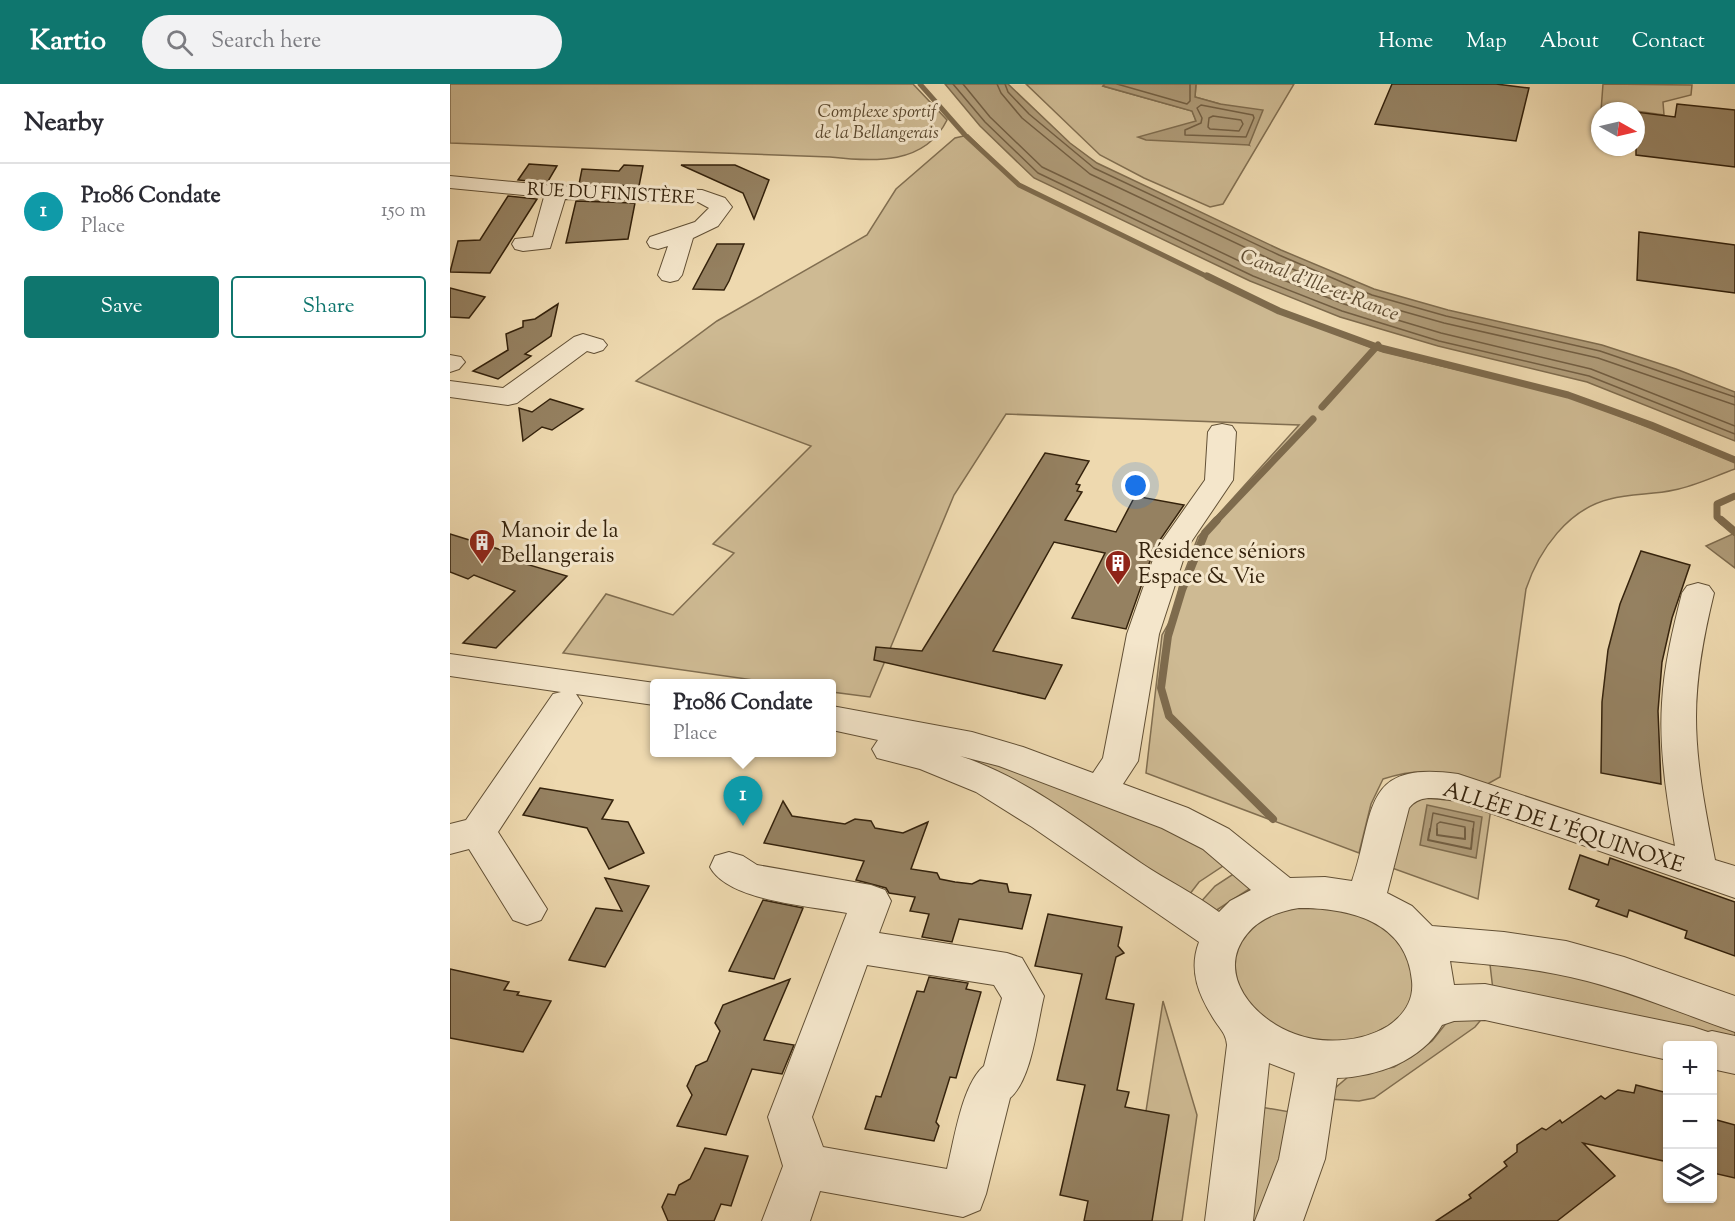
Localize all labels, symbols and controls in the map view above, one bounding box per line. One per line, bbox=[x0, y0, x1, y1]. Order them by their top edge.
search box bbox=[142, 15, 562, 69]
text: Kartio bbox=[30, 22, 106, 62]
icon: search bbox=[163, 26, 196, 59]
text: Search here bbox=[211, 26, 321, 58]
text: Home bbox=[1378, 27, 1433, 57]
text: Map bbox=[1466, 27, 1507, 57]
text: About bbox=[1540, 27, 1599, 57]
text: Contact bbox=[1632, 27, 1705, 57]
park label: Complexe sportif de la Bellangerais bbox=[815, 100, 939, 147]
north arrow bbox=[1591, 102, 1645, 156]
text: Nearby bbox=[24, 105, 104, 142]
street label: RUE DU FINISTÈRE bbox=[526, 178, 696, 212]
text: P1086 Condate bbox=[81, 181, 221, 213]
text: 1 bbox=[40, 197, 47, 226]
text: 150 m bbox=[381, 197, 426, 226]
text: Place bbox=[81, 213, 125, 242]
water label: Canal d'Ille-et-Rance bbox=[1235, 243, 1403, 330]
button: Save bbox=[24, 276, 219, 338]
button: Share bbox=[231, 276, 426, 338]
your location bbox=[1121, 471, 1150, 500]
place label: Manoir de la Bellangerais bbox=[501, 516, 619, 573]
building icon: Manoir de la Bellangerais bbox=[467, 527, 497, 565]
place label: Résidence séniors Espace & Vie bbox=[1138, 537, 1305, 594]
building icon: Résidence séniors Espace & Vie bbox=[1103, 548, 1133, 586]
popup bbox=[650, 679, 836, 757]
text: P1086 Condate bbox=[673, 688, 813, 720]
text: Place bbox=[673, 720, 717, 749]
street label: ALLÉE DE L'ÉQUINOXE bbox=[1438, 774, 1688, 883]
pin: 1 bbox=[724, 776, 762, 826]
map controls bbox=[1663, 1041, 1717, 1203]
button: + bbox=[1663, 1041, 1717, 1095]
button: − bbox=[1663, 1095, 1717, 1149]
button: layers bbox=[1663, 1149, 1717, 1203]

